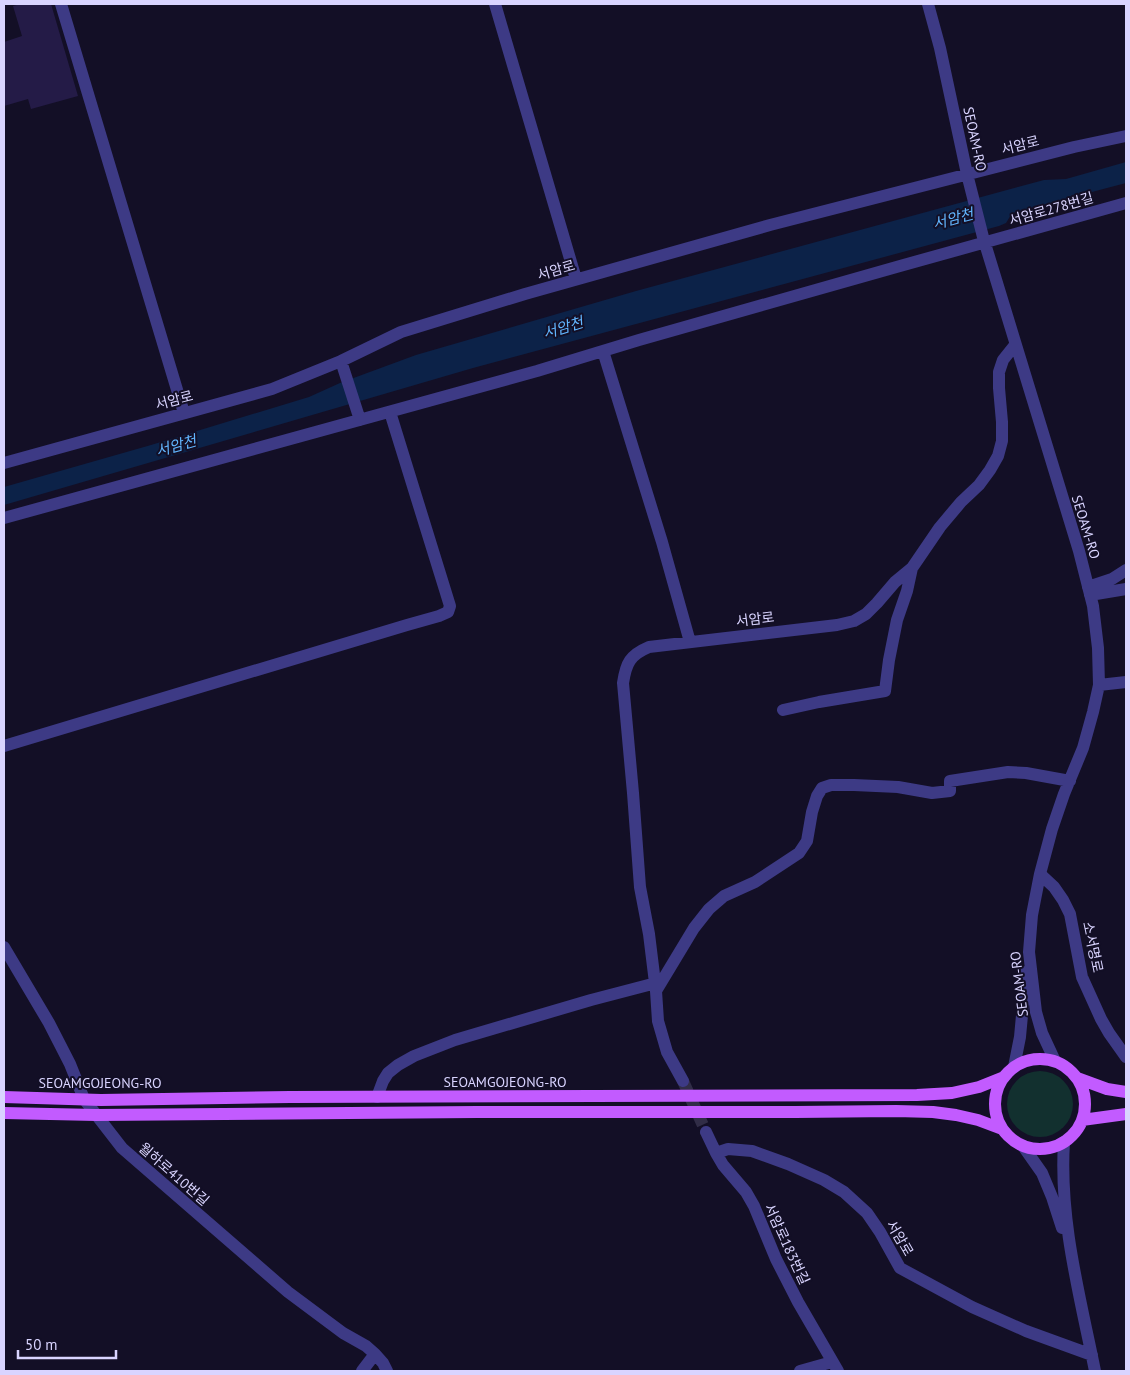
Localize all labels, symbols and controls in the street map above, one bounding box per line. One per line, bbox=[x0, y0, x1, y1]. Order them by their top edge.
street label: SEOAM-RO bbox=[959, 105, 991, 173]
street label: 서암로 bbox=[999, 132, 1041, 158]
street label: 서암로278번길 bbox=[1007, 188, 1095, 230]
water label: 서암천 bbox=[930, 203, 977, 233]
street label: 서암로 bbox=[535, 256, 577, 284]
water label: 서암천 bbox=[540, 312, 588, 343]
street label: 서암로 bbox=[153, 386, 195, 414]
water label: 서암천 bbox=[153, 430, 200, 460]
street label: SEOAM-RO bbox=[1068, 493, 1104, 561]
street label: 서암로 bbox=[735, 608, 775, 630]
street label: 소서명로 bbox=[1079, 920, 1107, 974]
street label: SEOAM-RO bbox=[1006, 950, 1032, 1018]
street label: SEOAMGOJEONG-RO bbox=[443, 1073, 567, 1091]
street label: SEOAMGOJEONG-RO bbox=[38, 1074, 162, 1092]
street label: 월하로410번길 bbox=[135, 1139, 213, 1209]
street label: 서암로183번길 bbox=[760, 1201, 814, 1287]
street label: 서암로 bbox=[883, 1217, 918, 1259]
scale bar bbox=[18, 1328, 115, 1360]
text: 50 m bbox=[25, 1335, 58, 1354]

